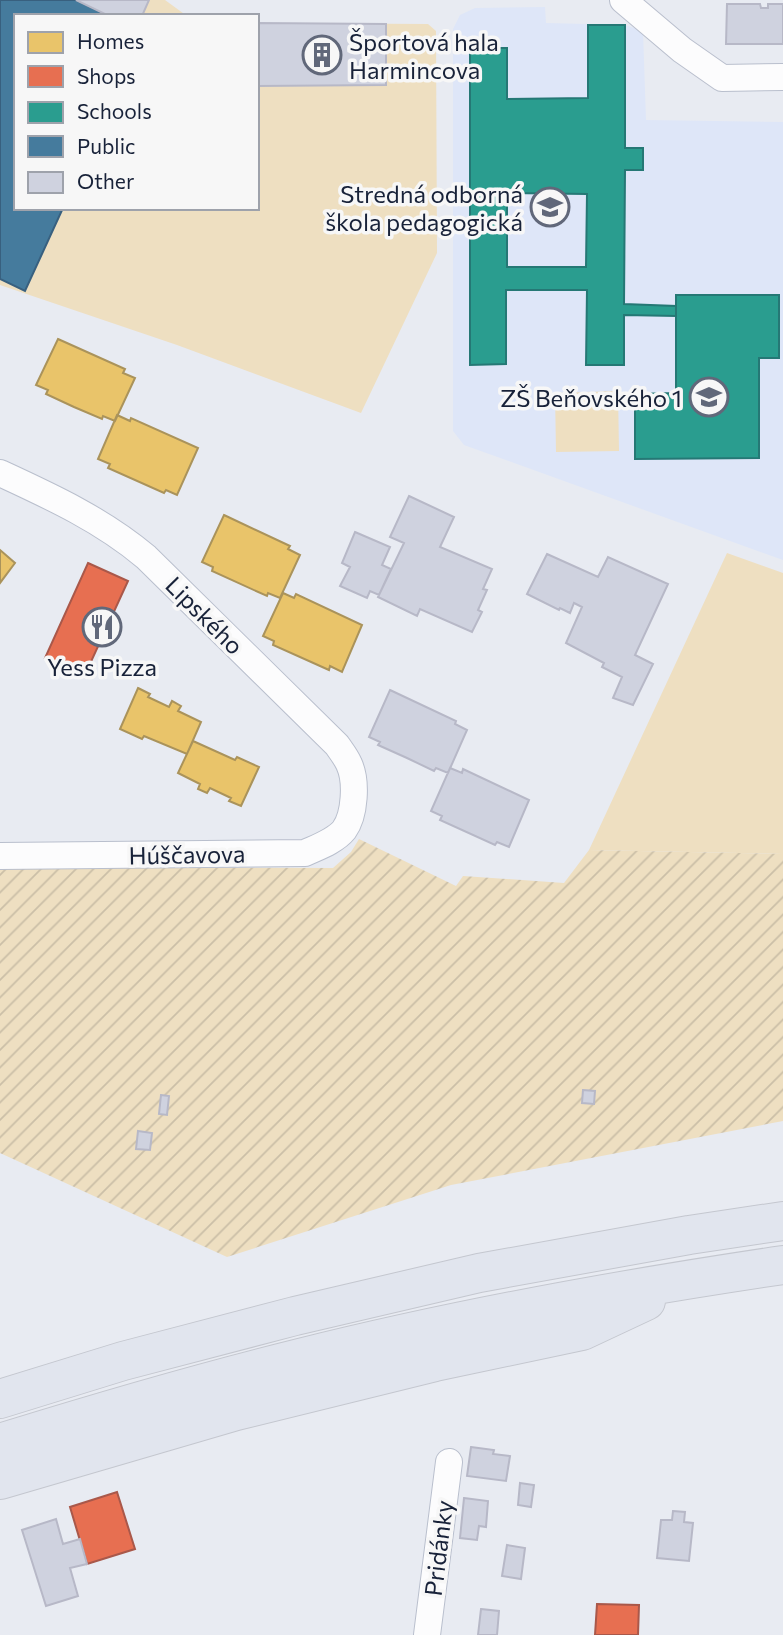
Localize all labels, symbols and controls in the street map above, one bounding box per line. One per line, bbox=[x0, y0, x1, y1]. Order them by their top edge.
legend bbox=[14, 14, 259, 210]
place label: Športová hala Harmincova bbox=[349, 27, 499, 84]
text: Homes bbox=[77, 28, 144, 53]
building icon: Športová hala Harmincova bbox=[301, 34, 343, 76]
text: Shops bbox=[77, 63, 136, 88]
text: Schools bbox=[77, 98, 152, 123]
text: Public bbox=[77, 133, 135, 158]
text: Other bbox=[77, 168, 134, 193]
place label: Stredná odborná škola pedagogická bbox=[325, 179, 523, 236]
school or university icon: Stredná odborná škola pedagogická bbox=[529, 186, 571, 228]
school or university icon: ZŠ Beňovského 1 bbox=[688, 376, 730, 418]
place label: ZŠ Beňovského 1 bbox=[500, 383, 682, 412]
street label: Lipského bbox=[160, 570, 250, 660]
restaurant icon: Yess Pizza bbox=[81, 606, 123, 648]
place label: Yess Pizza bbox=[47, 652, 157, 681]
street label: Húščavova bbox=[128, 838, 246, 870]
street label: Pridánky bbox=[418, 1498, 458, 1598]

